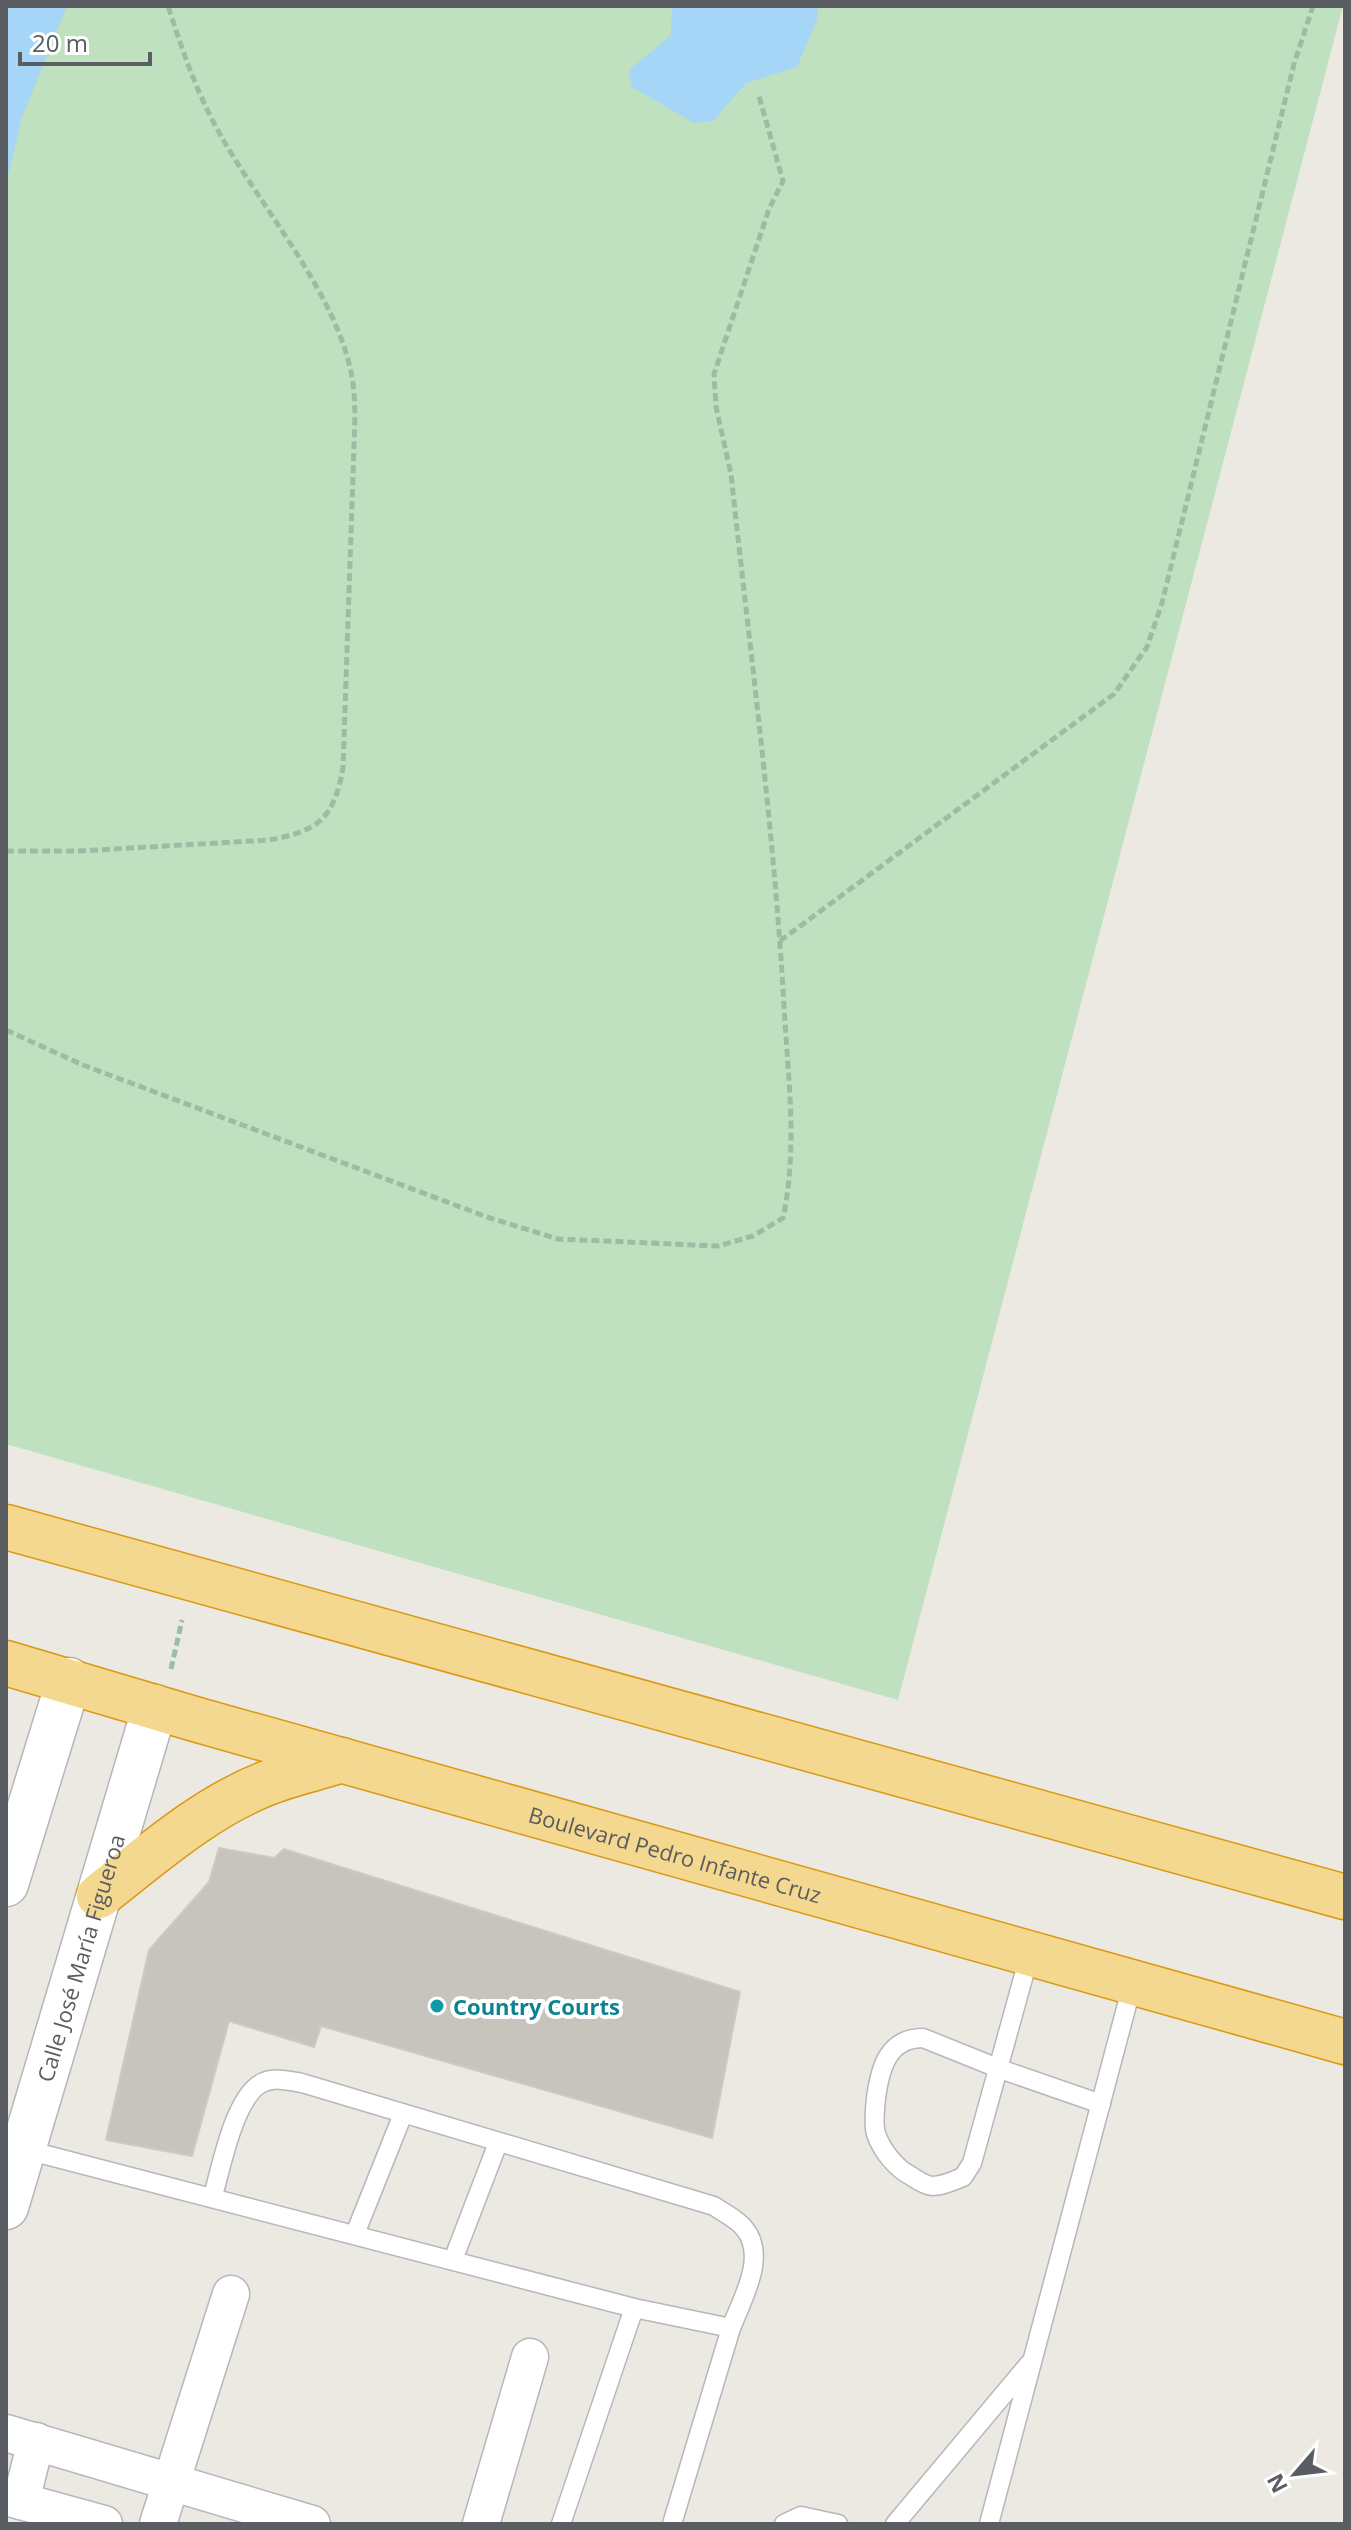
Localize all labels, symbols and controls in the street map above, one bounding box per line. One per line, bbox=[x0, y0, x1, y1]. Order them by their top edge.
scale bar bbox=[20, 16, 150, 66]
text: 20 m bbox=[32, 26, 88, 59]
street label: Boulevard Pedro Infante Cruz bbox=[525, 1799, 825, 1909]
street label: Calle José María Figueroa bbox=[29, 1831, 131, 2085]
place label: Country Courts bbox=[453, 1991, 620, 2021]
marker: Country Courts bbox=[428, 1997, 446, 2015]
north arrow bbox=[1255, 2434, 1335, 2514]
text: N bbox=[1259, 2469, 1294, 2499]

